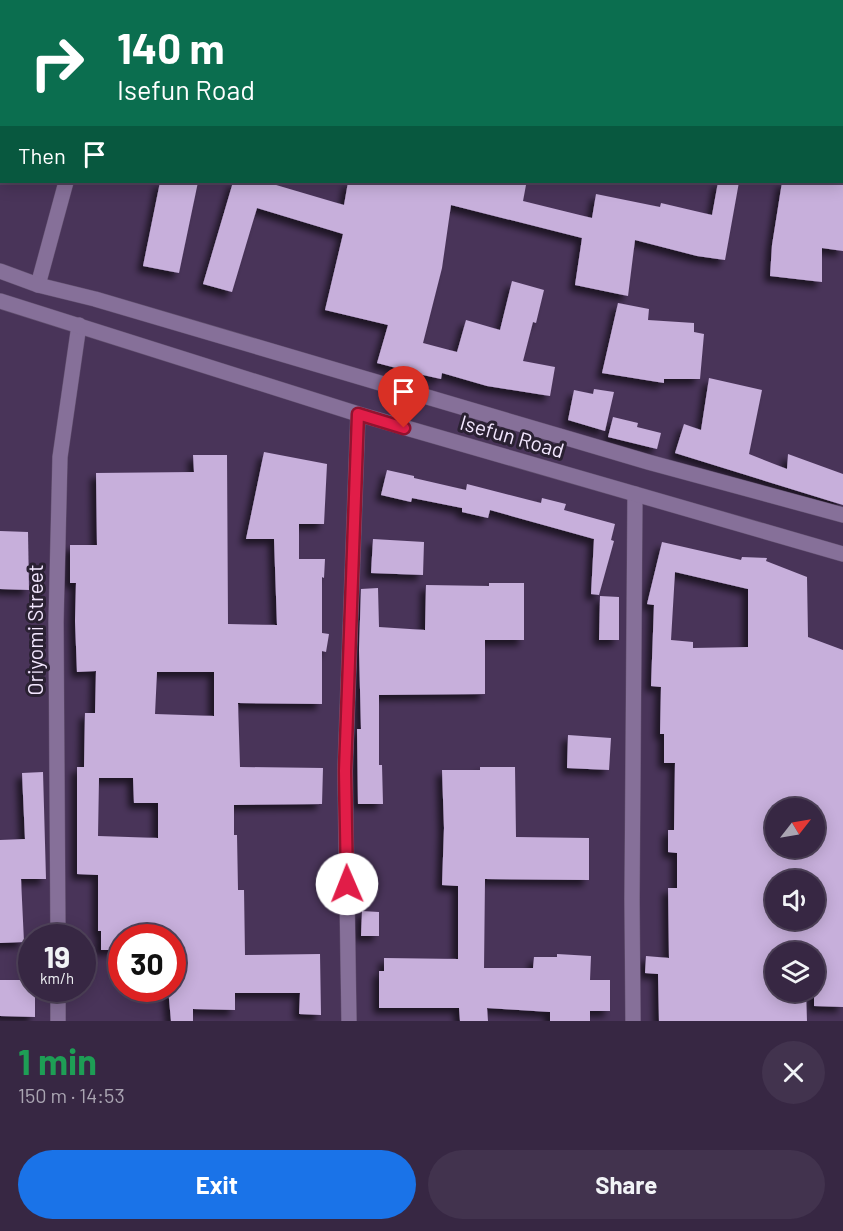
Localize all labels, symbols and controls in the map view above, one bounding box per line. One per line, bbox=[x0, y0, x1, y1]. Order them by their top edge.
text: 140 m bbox=[117, 22, 225, 72]
icon: right bbox=[18, 24, 96, 102]
text: Isefun Road bbox=[117, 73, 255, 105]
icon: arrive bbox=[78, 138, 111, 171]
text: Then bbox=[18, 142, 66, 168]
pin bbox=[378, 366, 429, 428]
icon: arrive bbox=[387, 375, 420, 408]
street label: Isefun Road bbox=[457, 409, 567, 462]
street label: Oriyomi Street bbox=[22, 564, 47, 696]
north arrow bbox=[765, 798, 825, 858]
map controls bbox=[765, 798, 825, 1002]
position arrow bbox=[315, 852, 379, 916]
button: sound bbox=[765, 870, 825, 930]
speed limit sign: 30 bbox=[108, 924, 186, 1002]
text: 19 bbox=[44, 938, 70, 974]
button: layers bbox=[765, 942, 825, 1002]
text: km/h bbox=[40, 969, 74, 987]
text: 1 min bbox=[18, 1039, 97, 1082]
button: close bbox=[762, 1041, 825, 1104]
text: 150 m · 14:53 bbox=[18, 1083, 125, 1107]
button: Exit bbox=[18, 1150, 416, 1219]
button: Share bbox=[428, 1150, 825, 1219]

